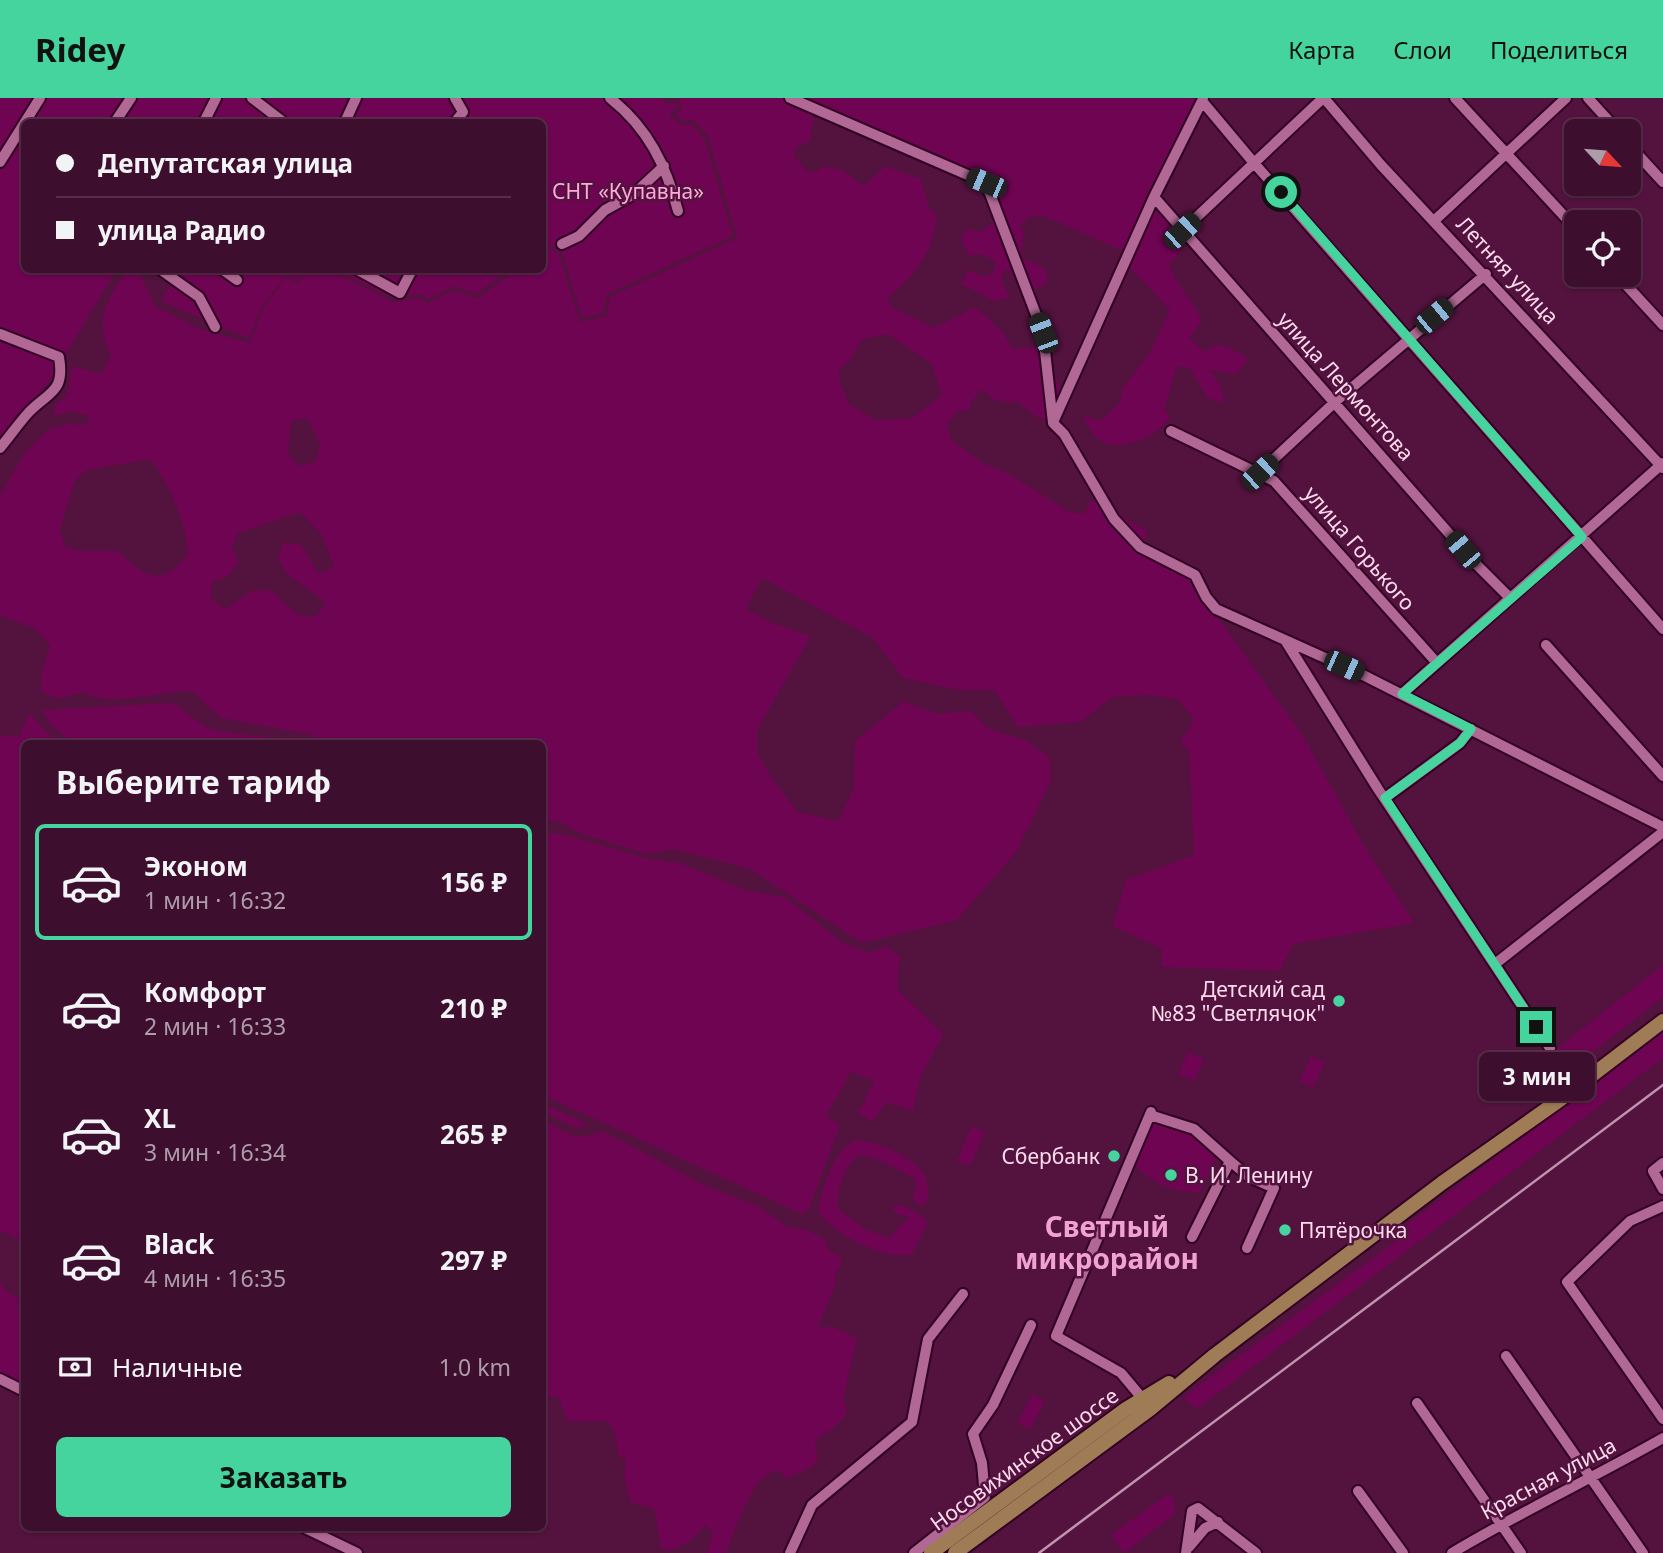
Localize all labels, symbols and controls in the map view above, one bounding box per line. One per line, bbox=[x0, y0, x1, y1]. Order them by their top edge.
text: Ridey bbox=[35, 27, 125, 72]
text: Карта bbox=[1288, 33, 1355, 66]
text: Слои bbox=[1393, 33, 1452, 66]
text: Поделиться bbox=[1490, 33, 1628, 66]
north arrow bbox=[1564, 119, 1642, 196]
map controls bbox=[1564, 119, 1641, 287]
text: Депутатская улица bbox=[98, 145, 353, 181]
car bbox=[963, 165, 1010, 201]
route start bbox=[1265, 176, 1297, 208]
park label: СНТ «Купавна» bbox=[552, 177, 704, 205]
car bbox=[1160, 209, 1205, 253]
street label: Летняя улица bbox=[1451, 210, 1565, 330]
button: locate bbox=[1564, 210, 1641, 287]
text: улица Радио bbox=[98, 212, 266, 248]
car bbox=[1412, 294, 1457, 338]
street label: улица Лермонтова bbox=[1272, 306, 1420, 466]
car bbox=[1026, 310, 1061, 356]
car bbox=[1238, 450, 1283, 494]
street label: улица Горького bbox=[1298, 480, 1422, 616]
car bbox=[1442, 527, 1485, 573]
car bbox=[1321, 648, 1368, 684]
text: Выберите тариф bbox=[56, 760, 331, 803]
text: Эконом bbox=[144, 848, 248, 884]
icon: car bbox=[60, 851, 123, 914]
text: 156 ₽ bbox=[440, 864, 507, 900]
text: 1 мин · 16:32 bbox=[144, 884, 286, 916]
text: Комфорт bbox=[144, 974, 266, 1010]
place label: Детский сад №83 "Светлячок" bbox=[1151, 975, 1325, 1027]
icon: car bbox=[60, 977, 123, 1040]
text: 210 ₽ bbox=[440, 990, 507, 1026]
marker: Детский сад №83 "Светлячок" bbox=[1331, 993, 1347, 1009]
text: 2 мин · 16:33 bbox=[144, 1010, 286, 1042]
route end bbox=[1520, 1011, 1552, 1043]
callout: 3 мин bbox=[1478, 1052, 1594, 1100]
text: 3 мин bbox=[1503, 1060, 1571, 1092]
text: XL bbox=[144, 1100, 176, 1136]
icon: car bbox=[60, 1103, 123, 1166]
text: 265 ₽ bbox=[440, 1116, 507, 1152]
text: 3 мин · 16:34 bbox=[144, 1136, 286, 1168]
place label: Сбербанк bbox=[1001, 1142, 1100, 1170]
marker: Сбербанк bbox=[1106, 1148, 1122, 1164]
place label: В. И. Ленину bbox=[1185, 1161, 1313, 1189]
marker: В. И. Ленину bbox=[1163, 1167, 1179, 1183]
district label: Светлый микрорайон bbox=[1015, 1207, 1199, 1277]
place label: Пятёрочка bbox=[1299, 1216, 1407, 1244]
marker: Пятёрочка bbox=[1277, 1222, 1293, 1238]
text: Black bbox=[144, 1226, 214, 1262]
icon: car bbox=[60, 1229, 123, 1292]
text: 297 ₽ bbox=[440, 1242, 507, 1278]
text: 4 мин · 16:35 bbox=[144, 1262, 286, 1294]
icon: cash bbox=[56, 1348, 94, 1386]
text: Наличные bbox=[112, 1349, 243, 1385]
text: 1.0 km bbox=[439, 1351, 511, 1383]
street label: Носовихинское шоссе bbox=[924, 1381, 1124, 1537]
street label: Красная улица bbox=[1475, 1431, 1621, 1525]
button: Заказать bbox=[56, 1437, 511, 1517]

